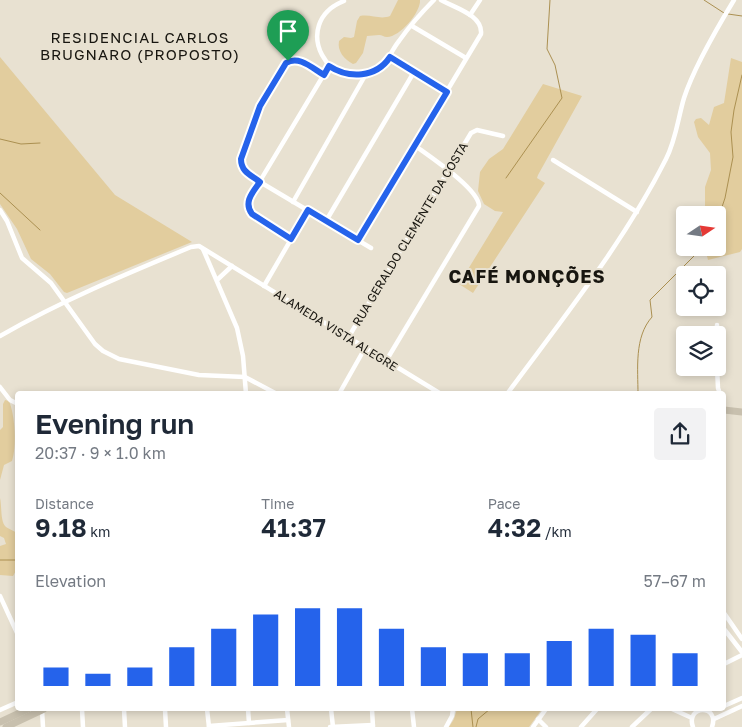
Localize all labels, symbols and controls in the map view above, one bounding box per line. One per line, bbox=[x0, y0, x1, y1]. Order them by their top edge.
pin bbox=[267, 10, 309, 61]
icon: arrive bbox=[274, 17, 302, 45]
district label: RESIDENCIAL CARLOS BRUGNARO (PROPOSTO) bbox=[40, 28, 240, 63]
street label: RUA GERALDO CLEMENTE DA COSTA bbox=[349, 139, 471, 329]
north arrow bbox=[676, 206, 726, 256]
map controls bbox=[676, 206, 726, 376]
district label: CAFÉ MONÇÕES bbox=[448, 265, 606, 287]
button: locate bbox=[676, 266, 726, 316]
street label: ALAMEDA VISTA ALEGRE bbox=[271, 286, 401, 374]
button: layers bbox=[676, 326, 726, 376]
text: Evening run bbox=[35, 407, 194, 440]
button: share bbox=[654, 408, 706, 460]
text: 20:37 · 9 × 1.0 km bbox=[35, 443, 166, 463]
text: Distance bbox=[35, 495, 94, 512]
text: Time bbox=[261, 495, 294, 512]
text: Pace bbox=[488, 495, 520, 512]
text: 9.18 bbox=[35, 512, 87, 543]
text: 41:37 bbox=[261, 512, 326, 543]
text: 4:32 bbox=[488, 512, 541, 543]
text: km bbox=[87, 523, 111, 540]
text: /km bbox=[541, 523, 572, 540]
text: Elevation bbox=[35, 571, 106, 591]
text: 57–67 m bbox=[643, 571, 706, 591]

